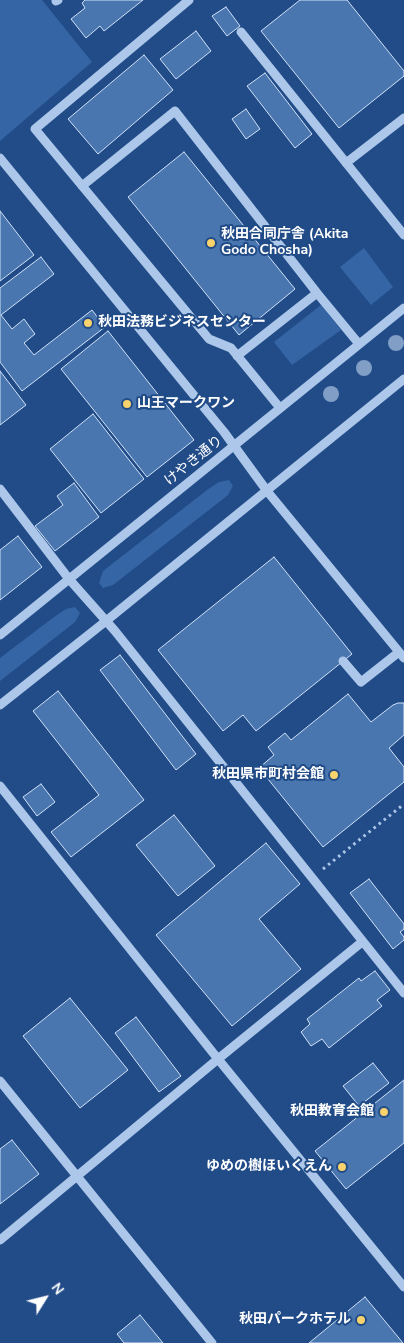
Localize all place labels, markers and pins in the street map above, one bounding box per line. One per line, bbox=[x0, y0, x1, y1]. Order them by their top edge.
place label: 秋田合同庁舎 (Akita Godo Chosha) bbox=[221, 227, 348, 260]
marker: 秋田合同庁舎 (Akita Godo Chosha) bbox=[205, 237, 217, 249]
place label: 秋田法務ビジネスセンター bbox=[98, 315, 266, 331]
marker: 秋田法務ビジネスセンター bbox=[82, 317, 94, 329]
place label: 山王マークワン bbox=[137, 396, 235, 412]
marker: 山王マークワン bbox=[121, 398, 133, 410]
place label: 秋田県市町村会館 bbox=[212, 767, 324, 783]
marker: 秋田県市町村会館 bbox=[328, 769, 340, 781]
place label: 秋田教育会館 bbox=[290, 1104, 374, 1120]
marker: 秋田教育会館 bbox=[378, 1106, 390, 1118]
place label: ゆめの樹ほいくえん bbox=[206, 1159, 332, 1175]
marker: ゆめの樹ほいくえん bbox=[336, 1161, 348, 1173]
place label: 秋田パークホテル bbox=[239, 1312, 351, 1328]
marker: 秋田パークホテル bbox=[355, 1314, 367, 1326]

